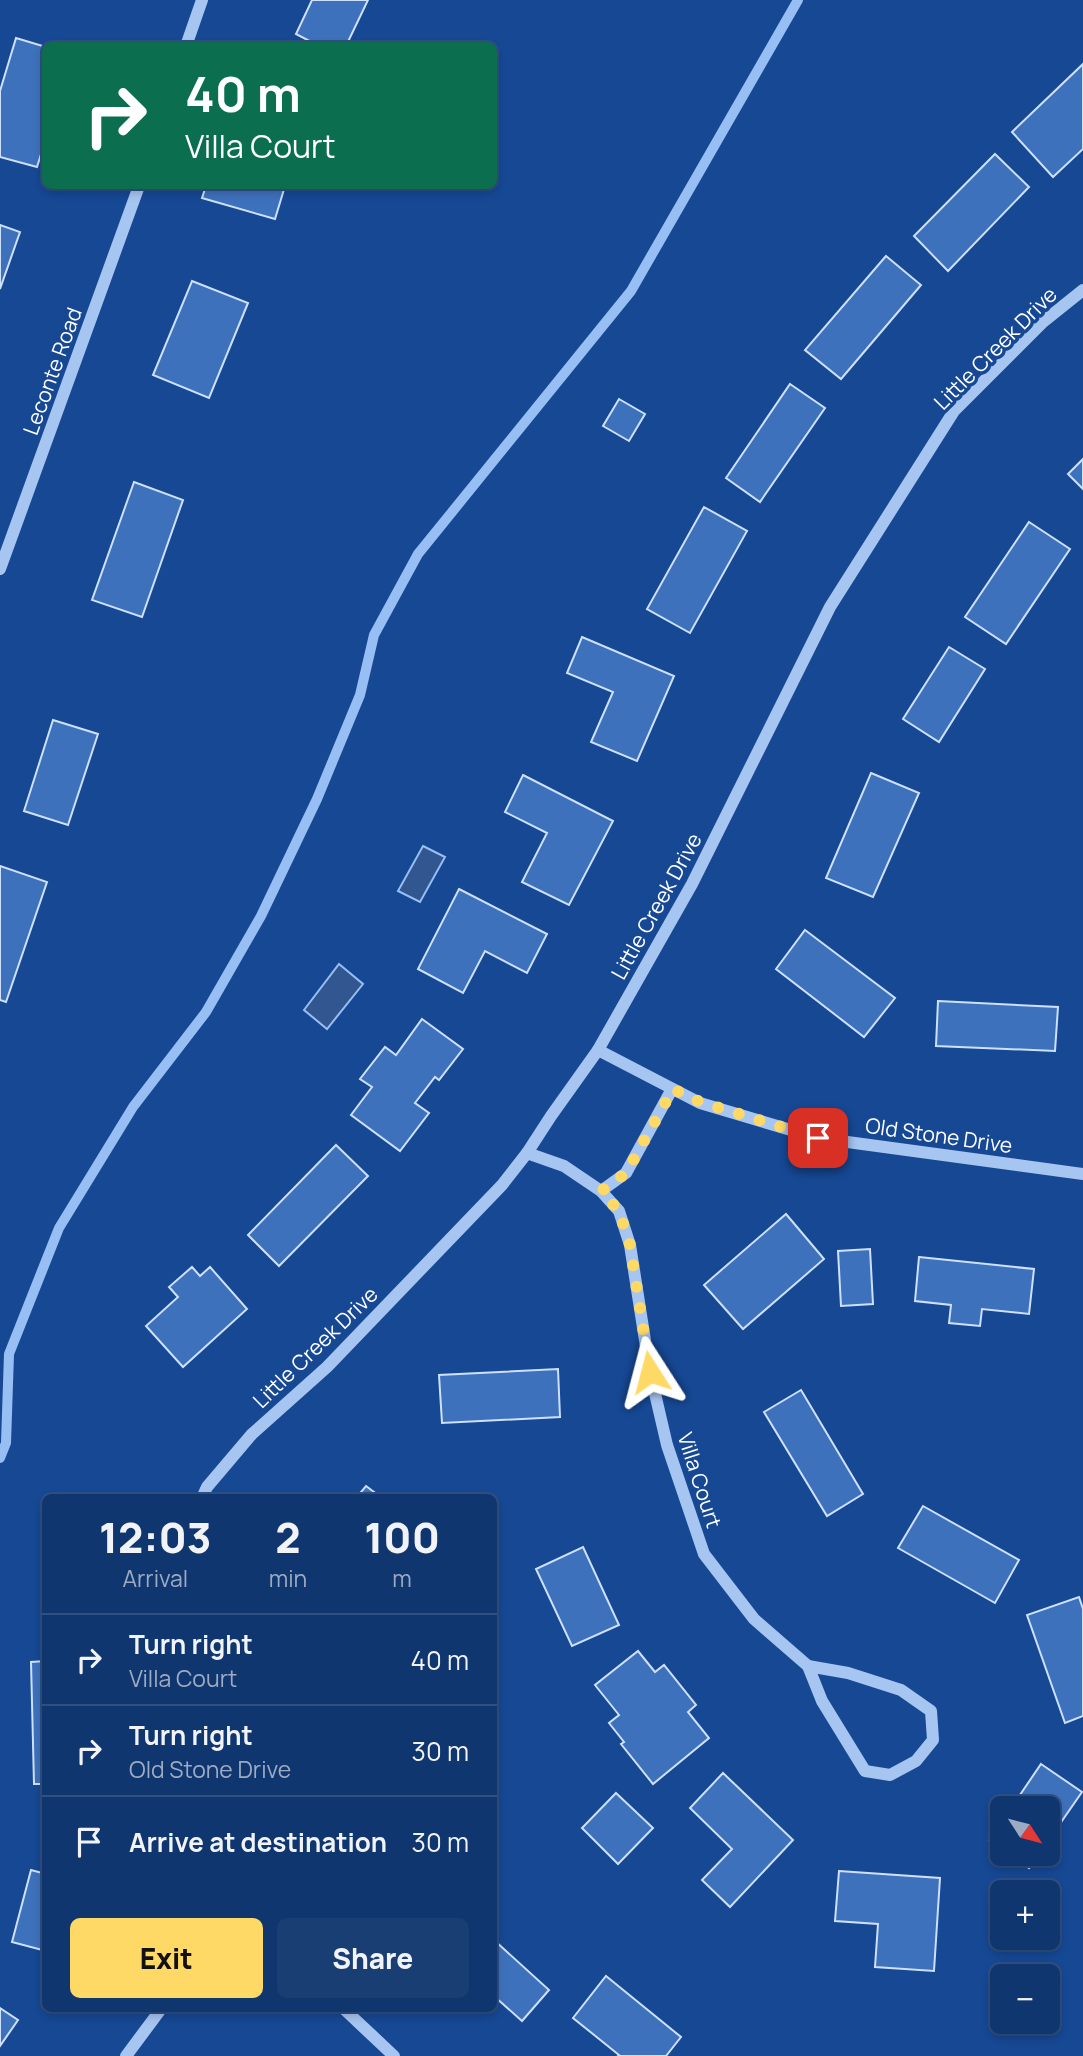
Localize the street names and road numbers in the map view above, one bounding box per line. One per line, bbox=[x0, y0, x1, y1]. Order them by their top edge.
street label: Little Creek Drive bbox=[927, 280, 1063, 416]
street label: Leconte Road bbox=[16, 304, 88, 438]
street label: Little Creek Drive bbox=[604, 828, 708, 984]
street label: Old Stone Drive bbox=[864, 1111, 1014, 1159]
street label: Little Creek Drive bbox=[247, 1280, 383, 1414]
street label: Villa Court bbox=[671, 1429, 729, 1531]

